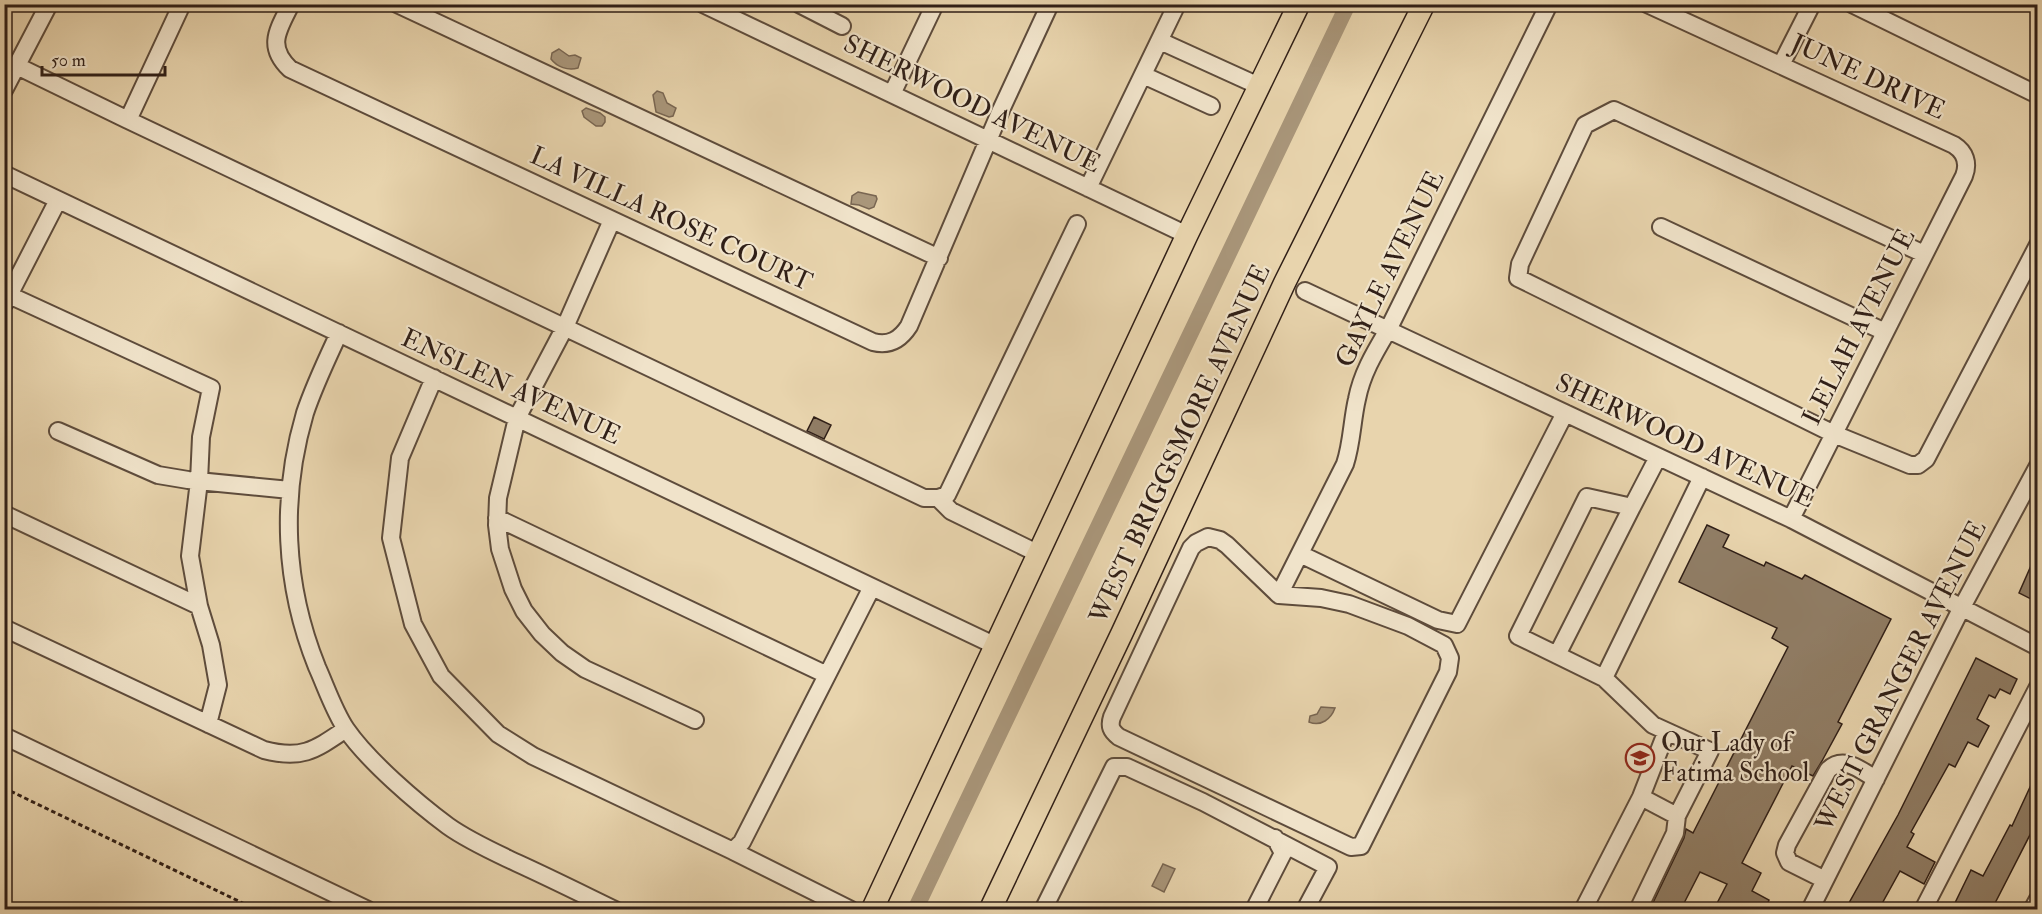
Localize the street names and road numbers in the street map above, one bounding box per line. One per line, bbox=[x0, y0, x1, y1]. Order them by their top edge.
street label: JUNE DRIVE bbox=[1785, 27, 1950, 127]
street label: SHERWOOD AVENUE bbox=[838, 28, 1106, 180]
street label: LA VILLA ROSE COURT bbox=[525, 140, 817, 298]
street label: GAYLE AVENUE bbox=[1329, 166, 1451, 372]
street label: LELAH AVENUE bbox=[1796, 224, 1922, 430]
street label: WEST BRIGGSMORE AVENUE bbox=[1082, 259, 1277, 630]
street label: ENSLEN AVENUE bbox=[396, 322, 626, 452]
street label: SHERWOOD AVENUE bbox=[1550, 367, 1820, 515]
street label: WEST GRANGER AVENUE bbox=[1808, 515, 1994, 838]

